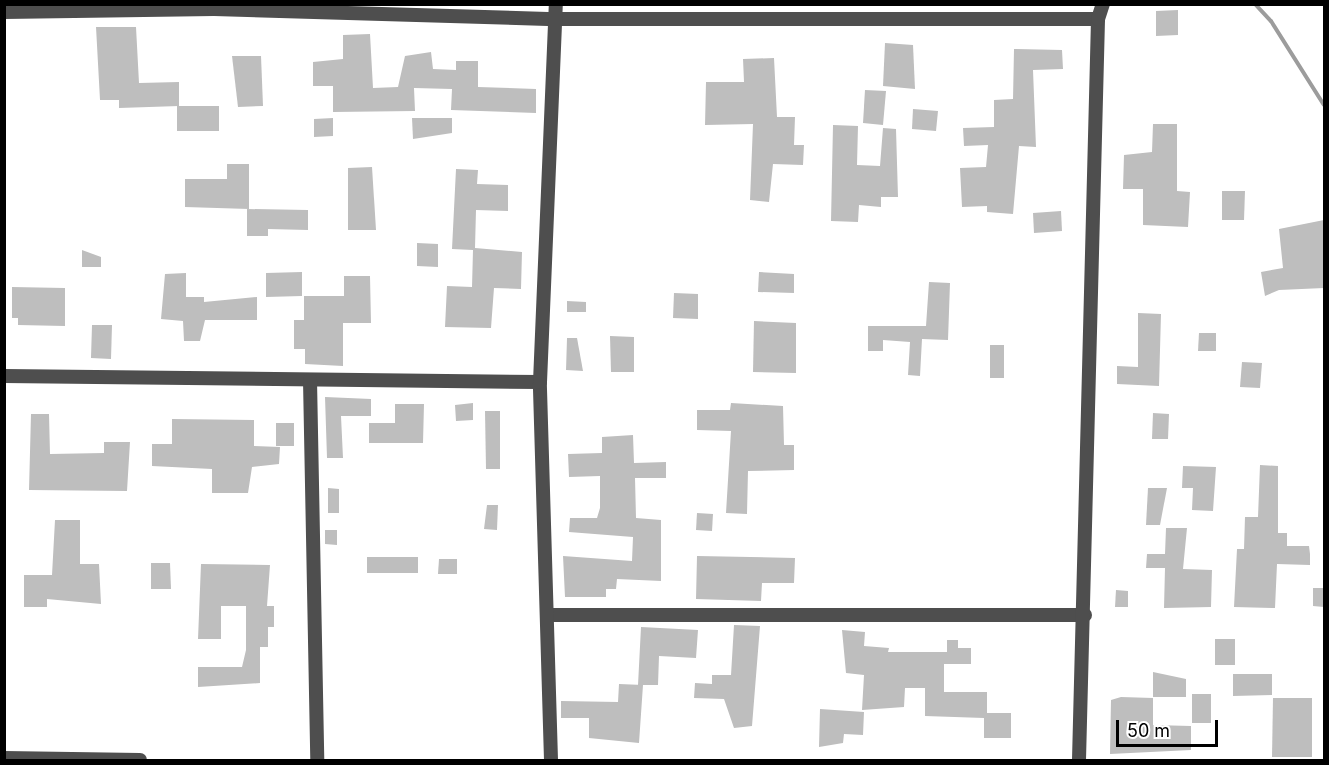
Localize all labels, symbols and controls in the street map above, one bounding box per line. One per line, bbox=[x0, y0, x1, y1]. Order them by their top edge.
scale bar bbox=[1119, 708, 1221, 746]
text: 50 m bbox=[1127, 720, 1170, 741]

